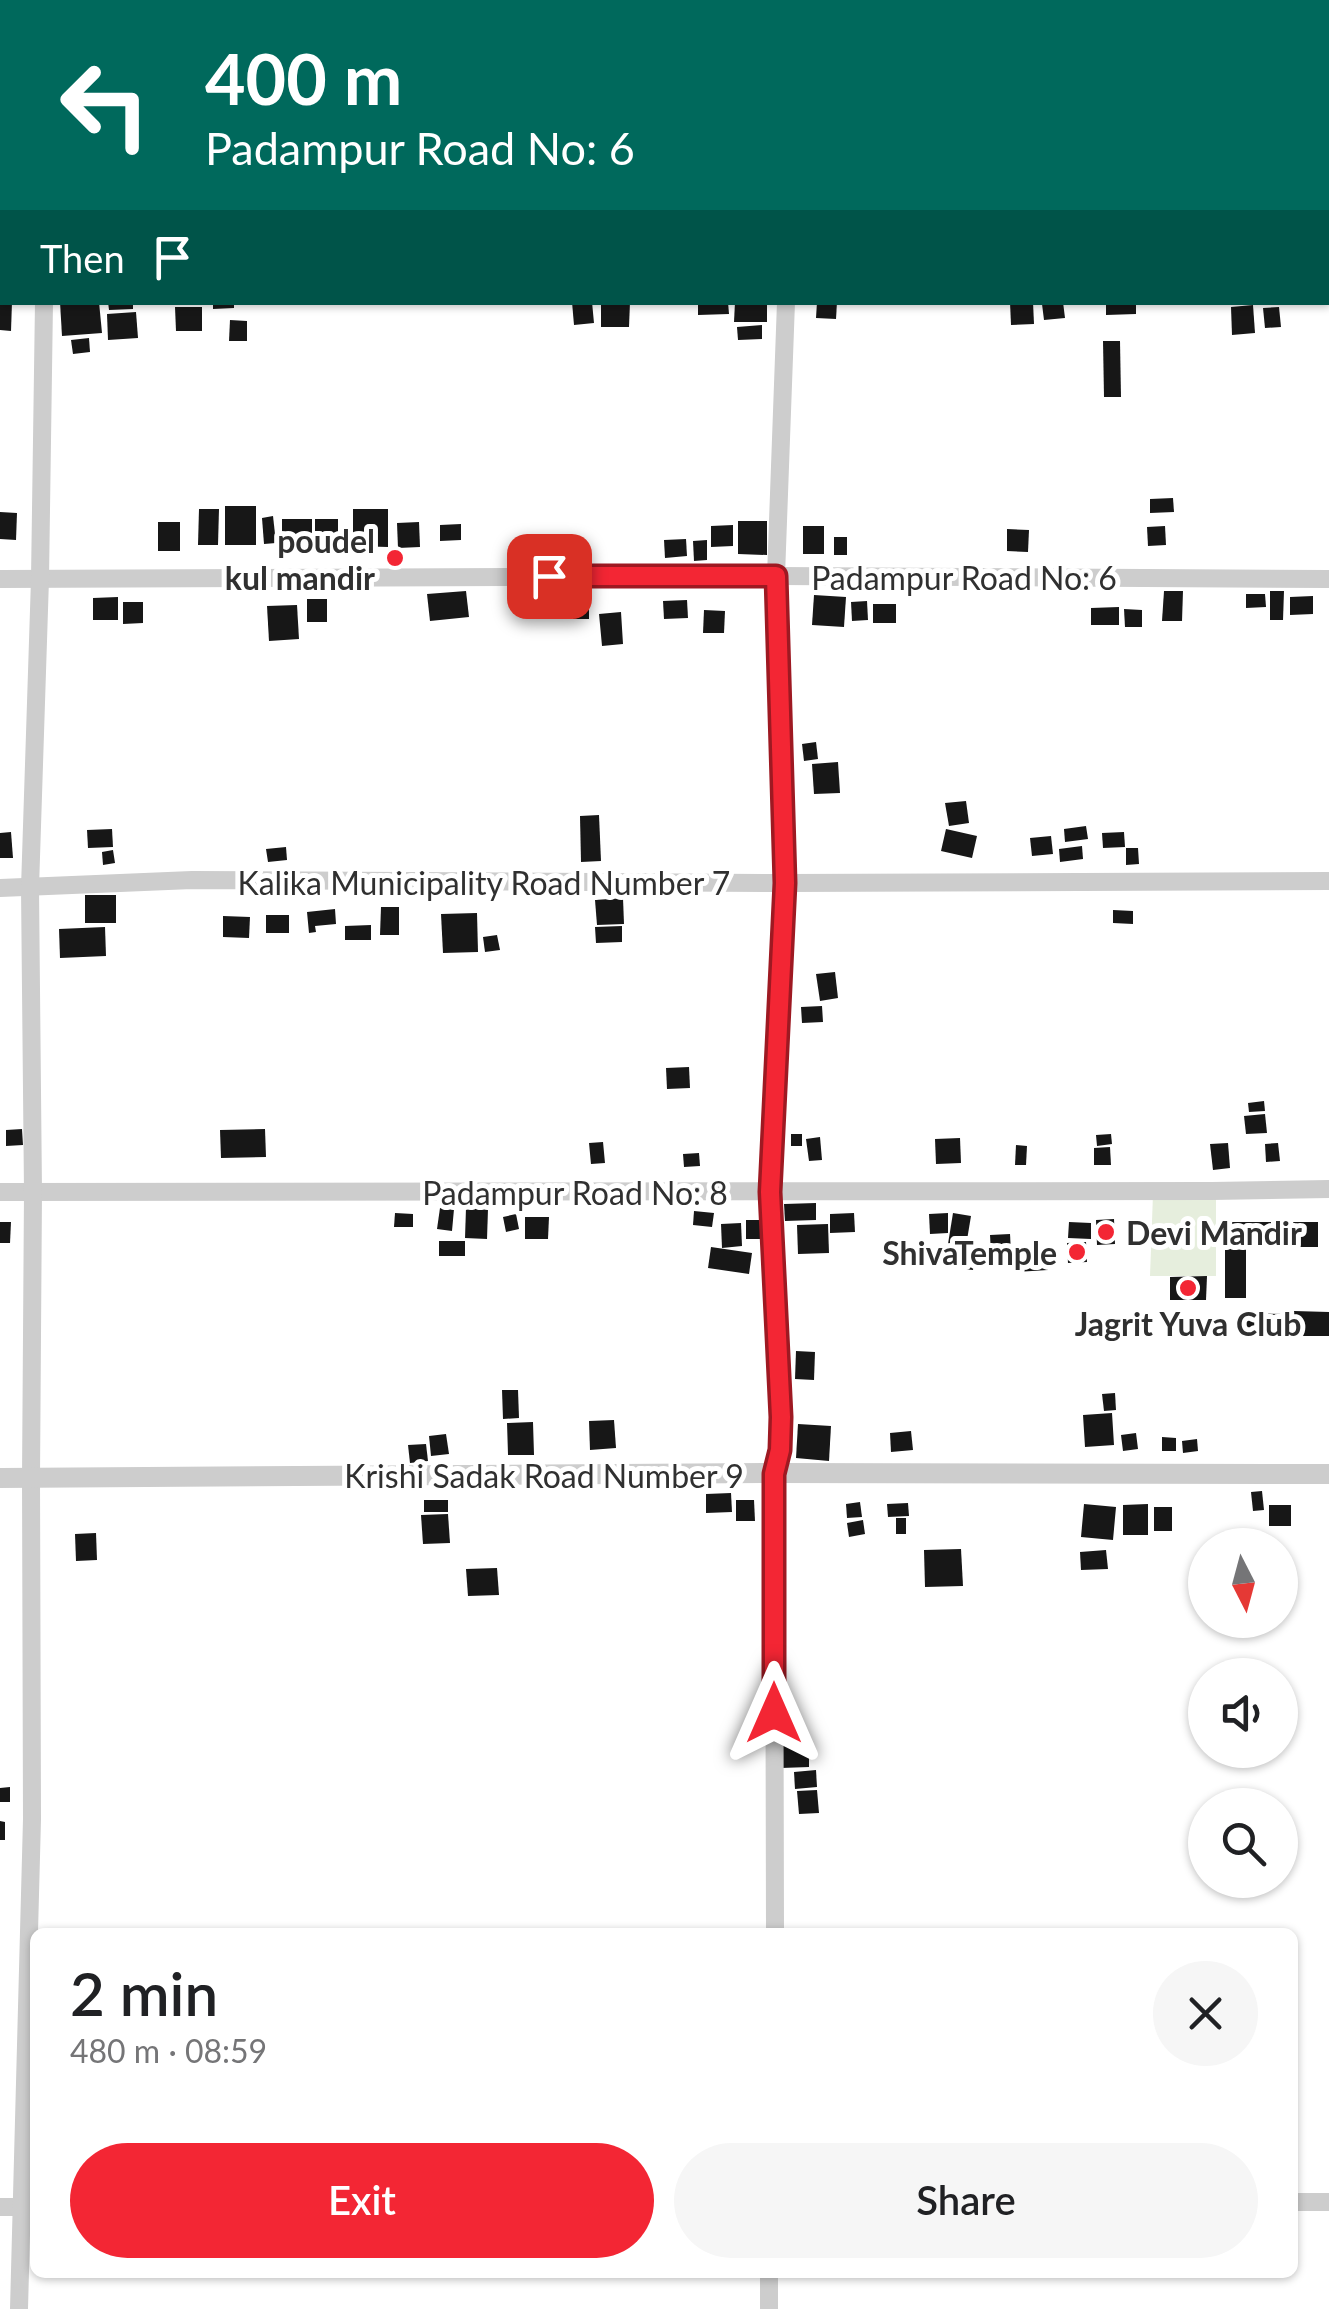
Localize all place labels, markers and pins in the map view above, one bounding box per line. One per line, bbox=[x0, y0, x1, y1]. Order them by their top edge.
place label: poudel kul mandir bbox=[225, 521, 375, 597]
pin bbox=[507, 534, 592, 619]
marker: poudel kul mandir bbox=[384, 547, 406, 569]
place label: Devi Mandir bbox=[1126, 1213, 1302, 1252]
marker: Devi Mandir bbox=[1095, 1221, 1117, 1243]
place label: ShivaTemple bbox=[882, 1233, 1057, 1272]
marker: ShivaTemple bbox=[1066, 1241, 1088, 1263]
marker: Jagrit Yuva Club bbox=[1177, 1277, 1199, 1299]
place label: Jagrit Yuva Club bbox=[1075, 1304, 1301, 1343]

